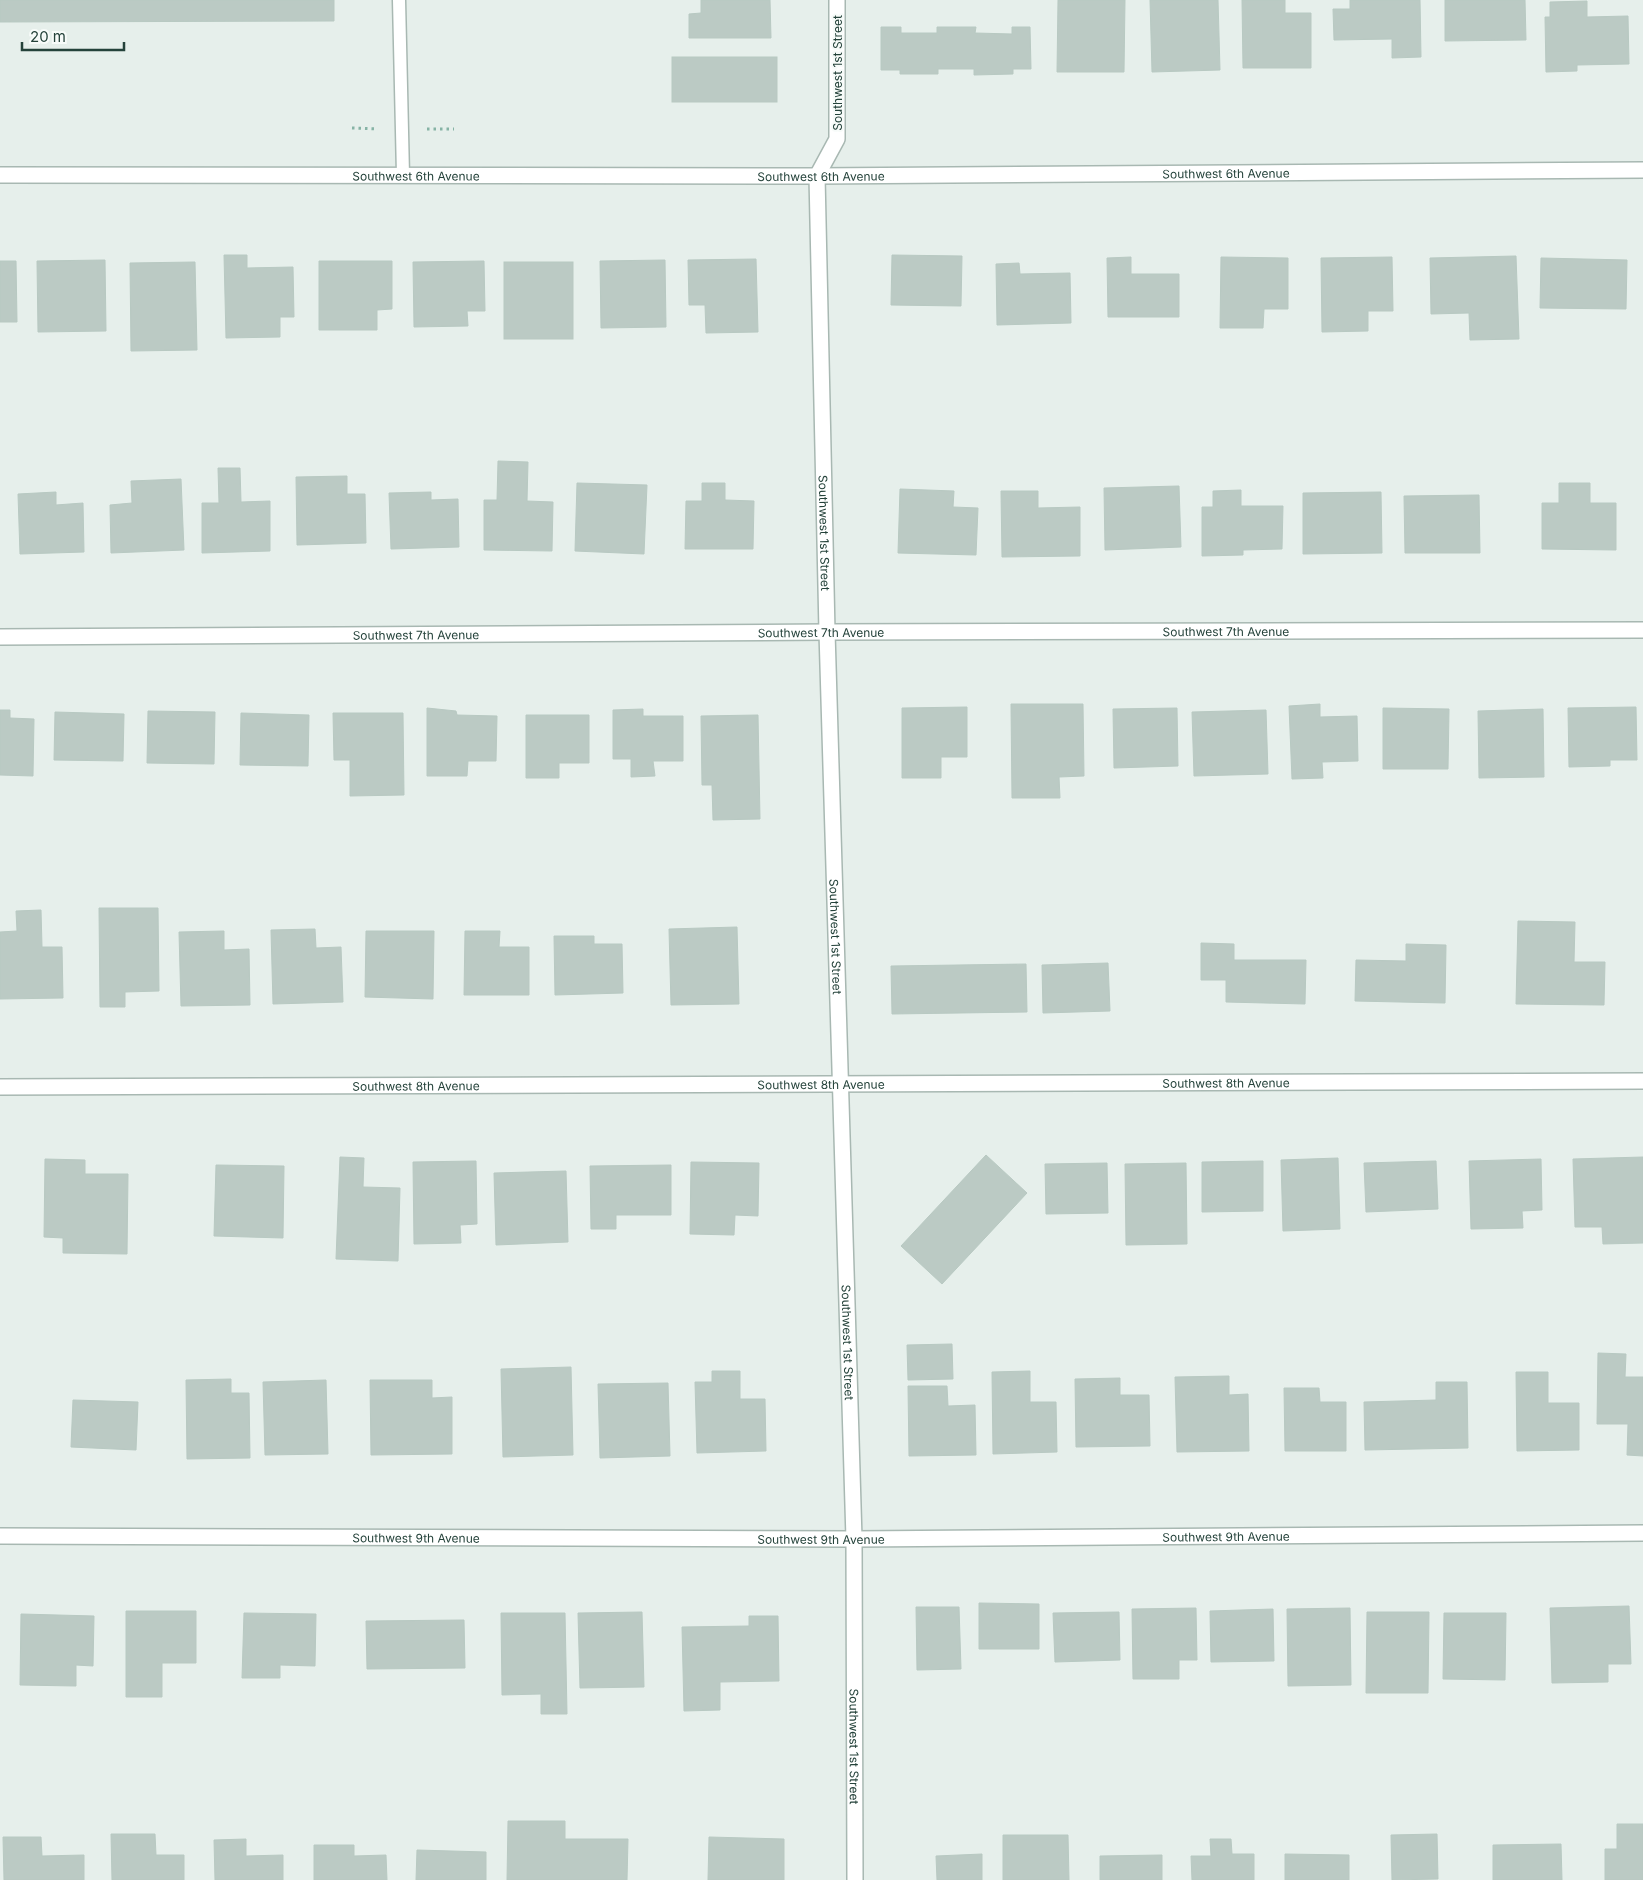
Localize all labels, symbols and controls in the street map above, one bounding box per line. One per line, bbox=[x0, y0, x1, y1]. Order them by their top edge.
street label: Southwest 1st Street bbox=[830, 15, 845, 131]
scale bar bbox=[22, 20, 125, 52]
text: 20 m bbox=[30, 27, 66, 46]
street label: Southwest 6th Avenue bbox=[1162, 165, 1290, 181]
street label: Southwest 6th Avenue bbox=[352, 168, 480, 183]
street label: Southwest 6th Avenue bbox=[757, 168, 885, 184]
street label: Southwest 1st Street bbox=[816, 475, 834, 591]
street label: Southwest 7th Avenue bbox=[1163, 623, 1289, 639]
street label: Southwest 7th Avenue bbox=[758, 624, 884, 640]
street label: Southwest 7th Avenue bbox=[353, 627, 479, 642]
street label: Southwest 1st Street bbox=[827, 879, 845, 995]
street label: Southwest 8th Avenue bbox=[1162, 1075, 1290, 1090]
street label: Southwest 8th Avenue bbox=[757, 1076, 885, 1092]
street label: Southwest 8th Avenue bbox=[352, 1078, 480, 1093]
street label: Southwest 1st Street bbox=[839, 1284, 857, 1401]
street label: Southwest 9th Avenue bbox=[1162, 1528, 1290, 1544]
street label: Southwest 9th Avenue bbox=[352, 1530, 480, 1545]
street label: Southwest 9th Avenue bbox=[757, 1531, 885, 1547]
street label: Southwest 1st Street bbox=[847, 1689, 862, 1804]

